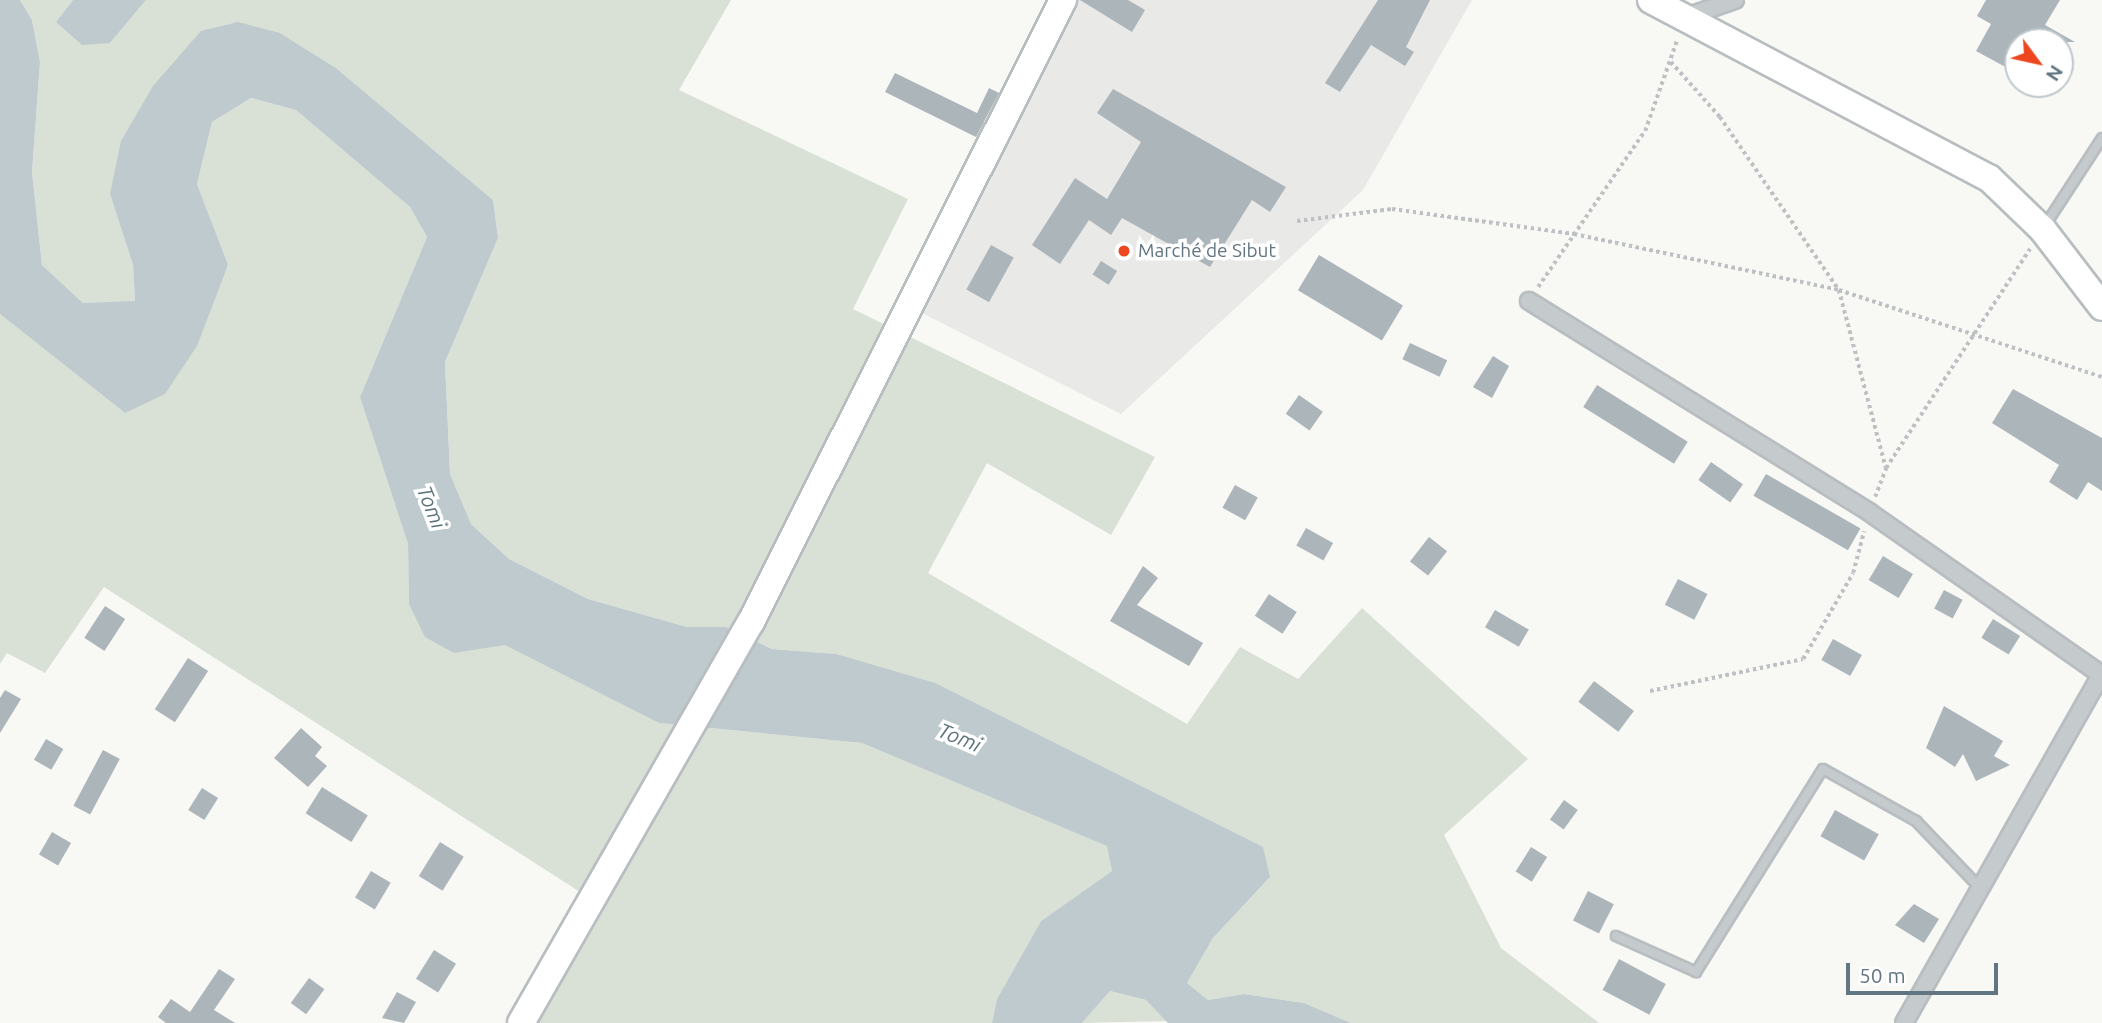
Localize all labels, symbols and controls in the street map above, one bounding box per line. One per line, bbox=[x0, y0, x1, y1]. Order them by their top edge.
north arrow bbox=[2004, 28, 2074, 98]
text: N bbox=[2042, 61, 2068, 85]
place label: Marché de Sibut bbox=[1138, 240, 1276, 262]
marker: Marché de Sibut bbox=[1116, 243, 1132, 259]
water label: Tomi bbox=[412, 482, 452, 532]
water label: Tomi bbox=[935, 717, 985, 757]
scale bar bbox=[1850, 950, 2002, 994]
text: 50 m bbox=[1859, 963, 1906, 987]

